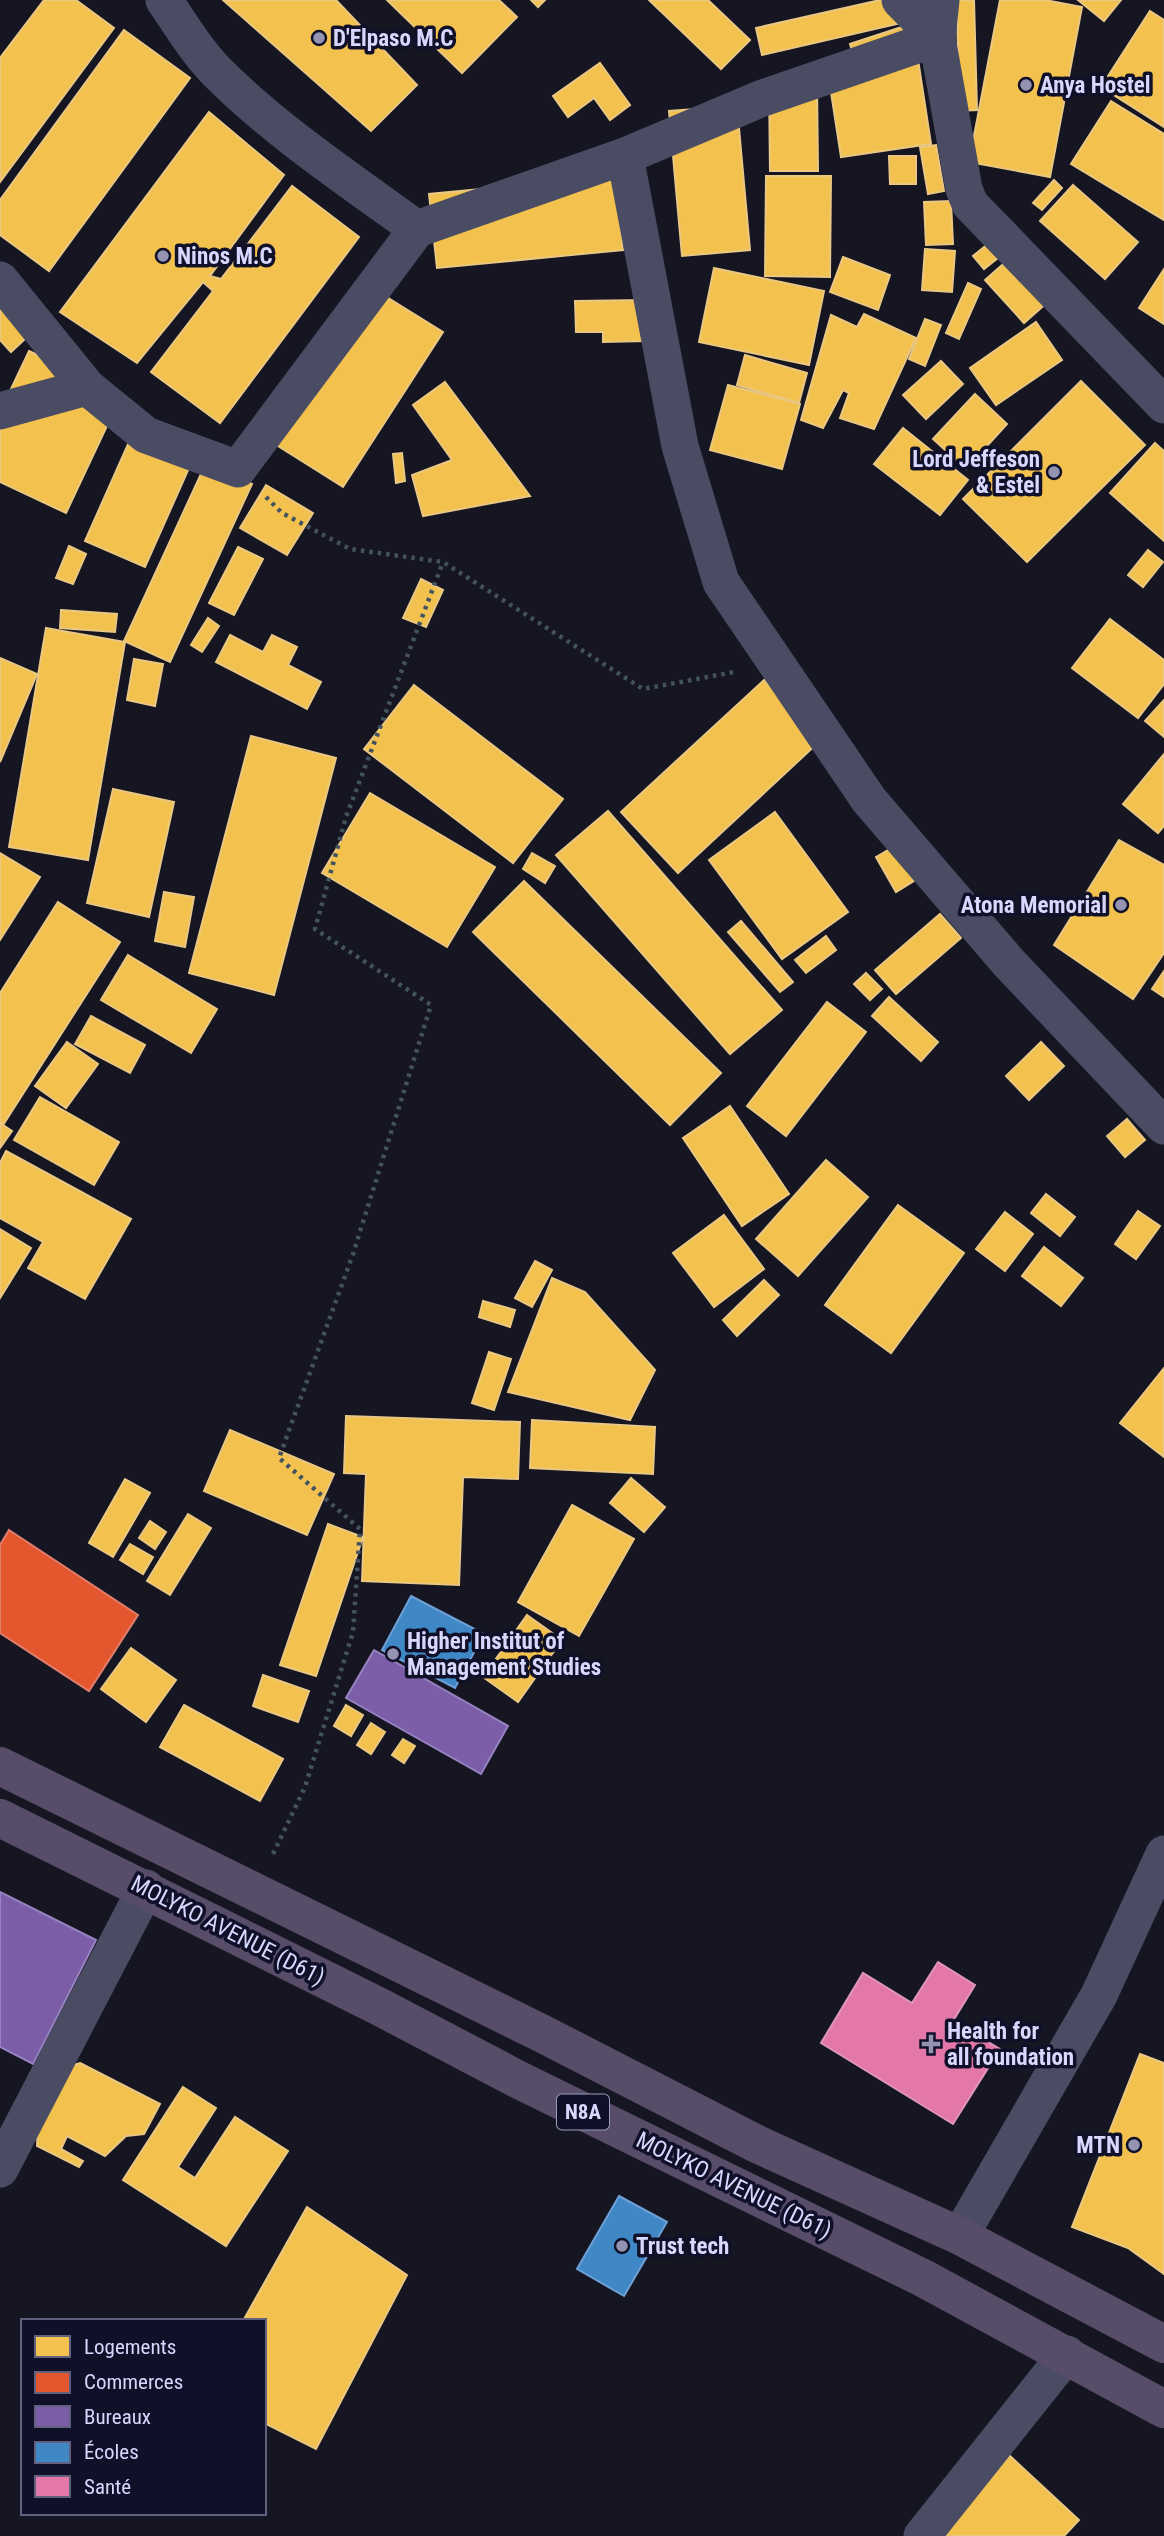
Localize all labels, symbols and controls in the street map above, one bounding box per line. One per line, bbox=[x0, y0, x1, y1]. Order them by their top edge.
place label: D'Elpaso M.C bbox=[333, 25, 453, 52]
marker: D'Elpaso M.C bbox=[311, 30, 327, 46]
place label: Anya Hostel bbox=[1040, 72, 1151, 99]
marker: Anya Hostel bbox=[1018, 77, 1034, 93]
place label: Ninos M.C bbox=[177, 243, 273, 270]
marker: Ninos M.C bbox=[155, 248, 171, 264]
place label: Lord Jeffeson & Estel bbox=[912, 446, 1040, 499]
marker: Lord Jeffeson & Estel bbox=[1046, 464, 1062, 480]
place label: Atona Memorial bbox=[961, 892, 1107, 919]
marker: Atona Memorial bbox=[1113, 897, 1129, 913]
place label: Higher Institut of Management Studies bbox=[407, 1628, 601, 1681]
marker: Higher Institut of Management Studies bbox=[385, 1646, 401, 1662]
street label: MOLYKO AVENUE (D61) bbox=[126, 1870, 329, 1991]
place label: Health for all foundation bbox=[947, 2018, 1074, 2071]
marker: Health for all foundation bbox=[921, 2034, 941, 2054]
road number: N8A bbox=[557, 2094, 609, 2130]
street label: MOLYKO AVENUE (D61) bbox=[632, 2126, 836, 2244]
place label: MTN bbox=[1076, 2132, 1120, 2159]
marker: MTN bbox=[1126, 2137, 1142, 2153]
place label: Trust tech bbox=[636, 2233, 729, 2260]
marker: Trust tech bbox=[614, 2238, 630, 2254]
legend bbox=[21, 2319, 266, 2515]
text: Logements bbox=[84, 2335, 176, 2359]
text: Commerces bbox=[84, 2370, 183, 2394]
text: Bureaux bbox=[84, 2405, 151, 2429]
text: Écoles bbox=[84, 2440, 139, 2464]
text: Santé bbox=[84, 2475, 131, 2499]

